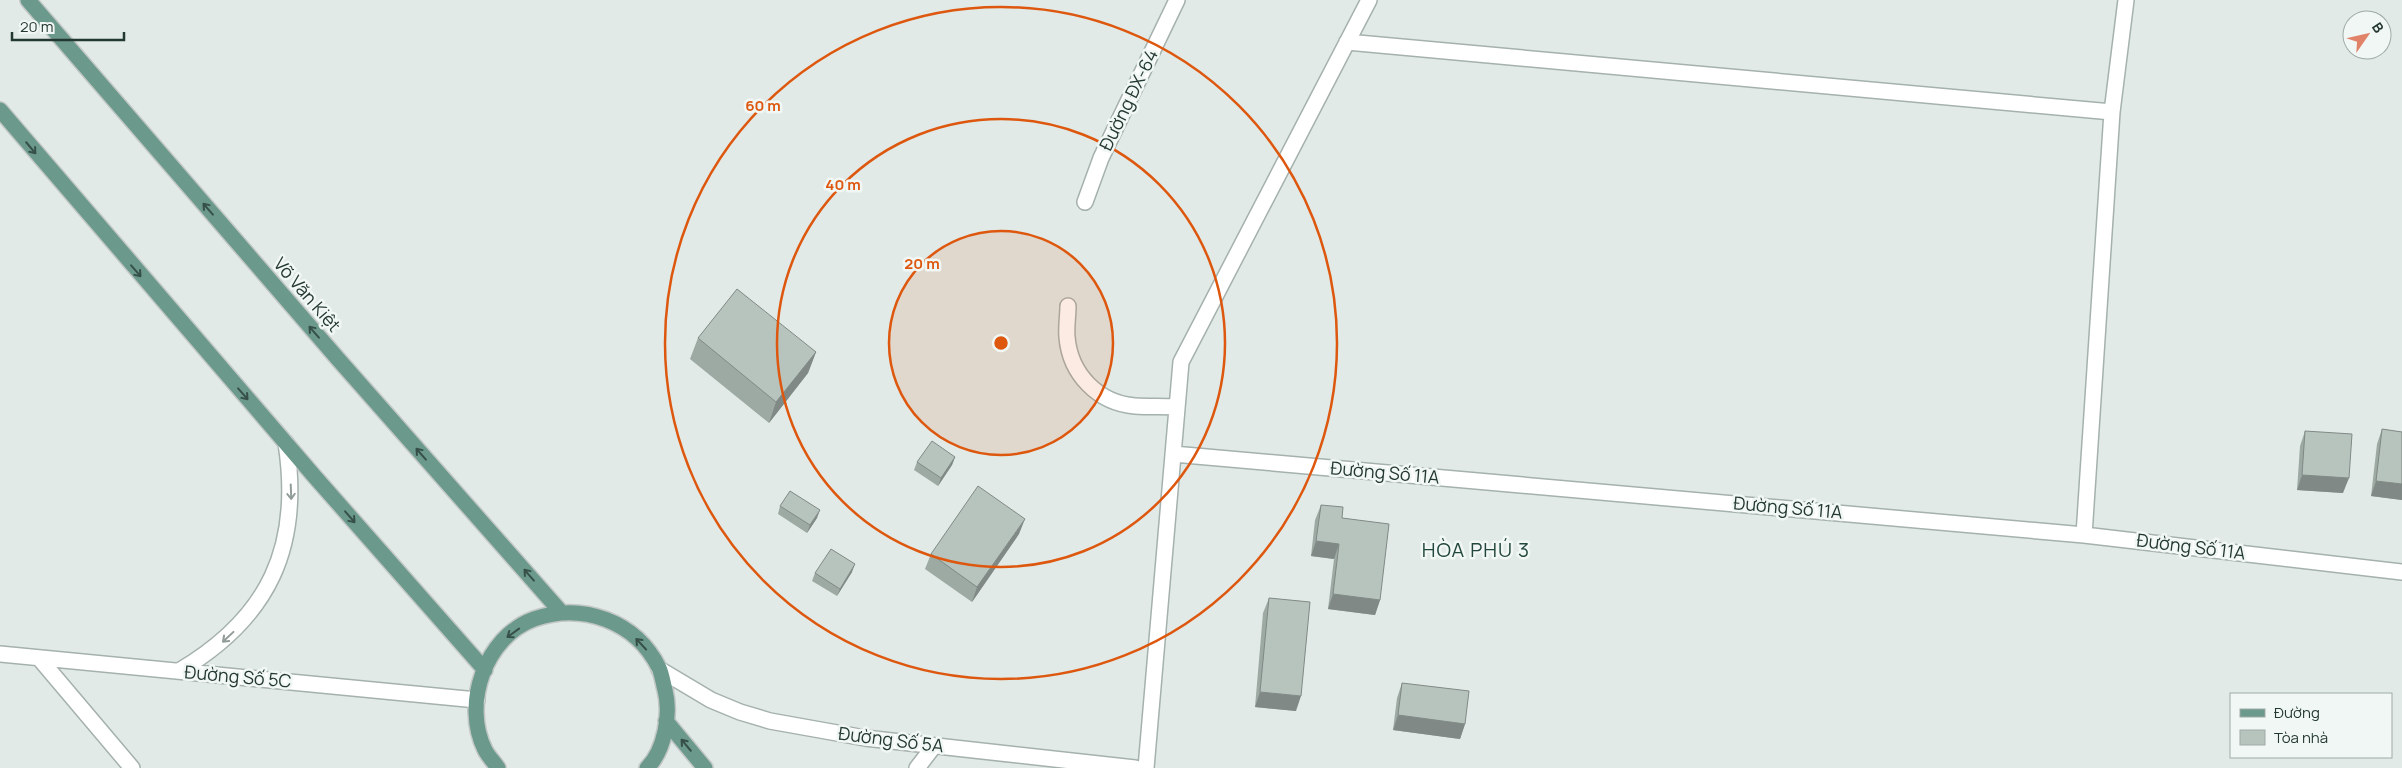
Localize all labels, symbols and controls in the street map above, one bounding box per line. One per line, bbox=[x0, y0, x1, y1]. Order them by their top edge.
scale bar bbox=[12, 10, 125, 42]
north arrow bbox=[2342, 10, 2392, 60]
text: 20 m bbox=[20, 16, 53, 37]
text: B bbox=[2368, 18, 2389, 37]
street label: Đường ĐX-64 bbox=[1093, 45, 1163, 154]
text: 60 m bbox=[745, 95, 781, 116]
one-way arrow bbox=[26, 141, 37, 154]
text: 40 m bbox=[825, 174, 861, 195]
one-way arrow bbox=[202, 202, 214, 215]
street label: Võ Văn Kiệt bbox=[269, 252, 347, 337]
text: 20 m bbox=[904, 253, 940, 274]
one-way arrow bbox=[131, 265, 142, 278]
one-way arrow bbox=[308, 325, 320, 338]
centre of rings bbox=[992, 334, 1010, 352]
one-way arrow bbox=[237, 388, 249, 401]
one-way arrow bbox=[416, 447, 427, 460]
street label: Đường Số 11A bbox=[1330, 455, 1441, 489]
one-way arrow bbox=[286, 483, 295, 499]
street label: Đường Số 11A bbox=[1733, 490, 1844, 524]
one-way arrow bbox=[344, 510, 355, 523]
street label: Đường Số 11A bbox=[2135, 527, 2247, 565]
district label: HÒA PHÚ 3 bbox=[1422, 536, 1530, 563]
one-way arrow bbox=[523, 569, 535, 582]
one-way arrow bbox=[506, 628, 520, 638]
one-way arrow bbox=[222, 631, 235, 642]
one-way arrow bbox=[635, 638, 647, 650]
street label: Đường Số 5C bbox=[184, 659, 293, 693]
legend bbox=[2230, 693, 2392, 758]
text: Đường bbox=[2274, 702, 2320, 723]
street label: Đường Số 5A bbox=[837, 721, 946, 757]
text: Tòa nhà bbox=[2274, 727, 2328, 748]
one-way arrow bbox=[680, 738, 691, 751]

